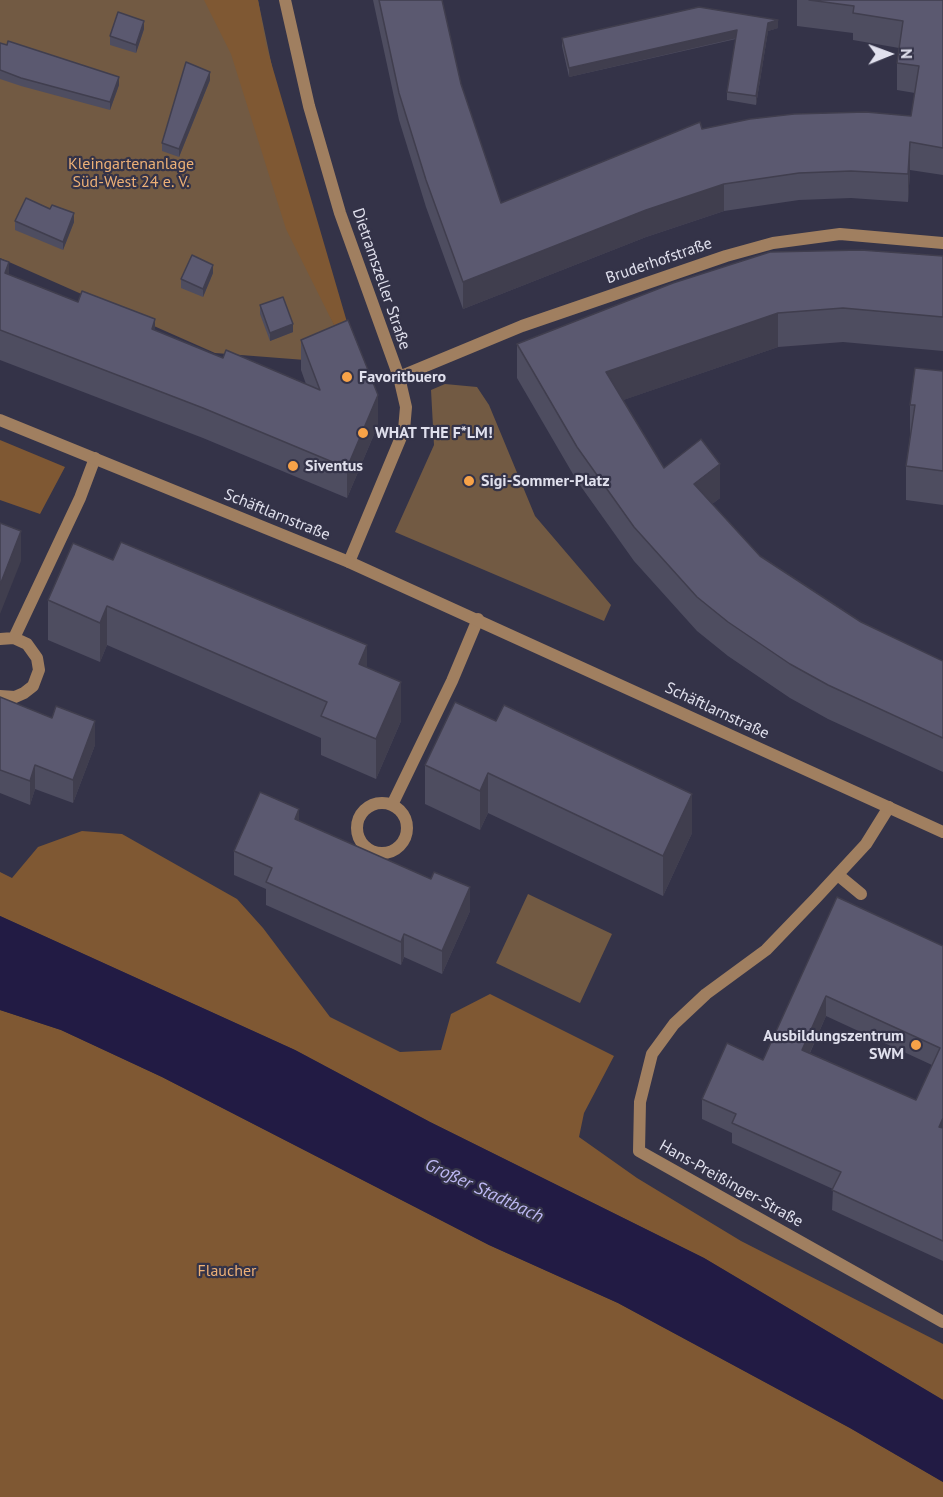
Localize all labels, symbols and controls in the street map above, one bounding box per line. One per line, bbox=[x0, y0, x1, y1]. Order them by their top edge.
north arrow bbox=[859, 24, 919, 84]
text: N bbox=[897, 48, 917, 59]
park label: Kleingartenanlage Süd-West 24 e. V. bbox=[68, 154, 194, 192]
street label: Dietramszeller Straße bbox=[348, 206, 414, 352]
street label: Bruderhofstraße bbox=[603, 234, 715, 288]
place label: Favoritbuero bbox=[359, 367, 446, 387]
marker: Favoritbuero bbox=[340, 370, 354, 384]
place label: WHAT THE F*LM! bbox=[375, 423, 493, 443]
marker: WHAT THE F*LM! bbox=[356, 426, 370, 440]
place label: Siventus bbox=[305, 456, 363, 476]
marker: Siventus bbox=[286, 459, 300, 473]
place label: Sigi-Sommer-Platz bbox=[481, 471, 609, 491]
marker: Sigi-Sommer-Platz bbox=[462, 474, 476, 488]
street label: Schäftlarnstraße bbox=[221, 485, 333, 545]
street label: Schäftlarnstraße bbox=[662, 679, 772, 743]
place label: Ausbildungszentrum SWM bbox=[763, 1026, 904, 1064]
marker: Ausbildungszentrum SWM bbox=[909, 1038, 923, 1052]
street label: Hans-Preißinger-Straße bbox=[656, 1136, 806, 1232]
water label: Großer Stadtbach bbox=[421, 1154, 547, 1228]
park label: Flaucher bbox=[197, 1261, 257, 1281]

